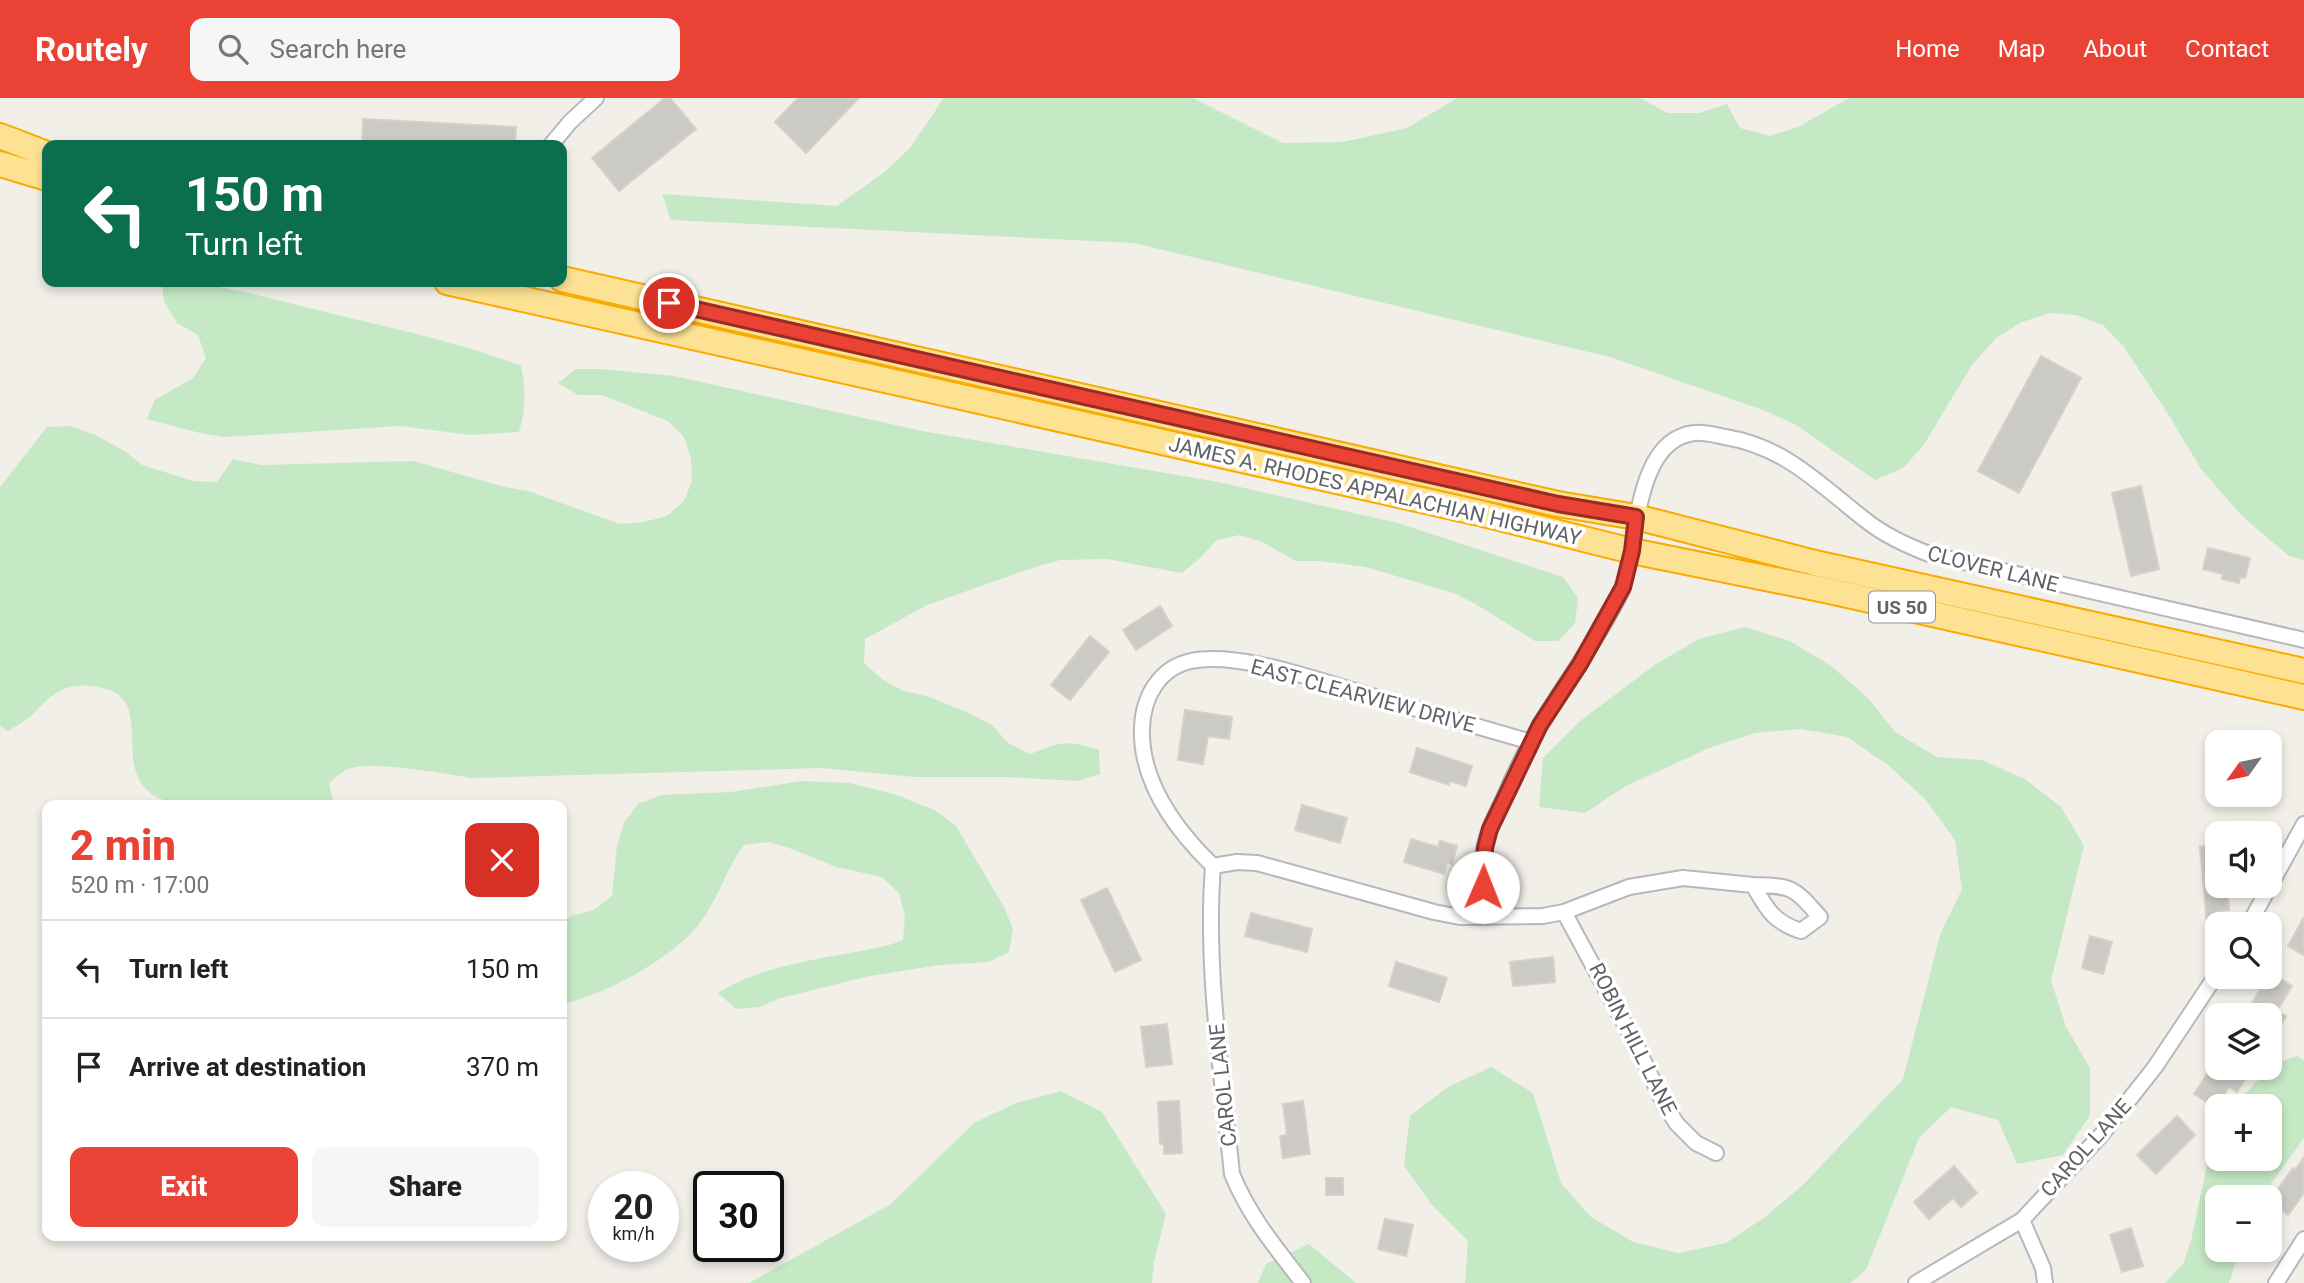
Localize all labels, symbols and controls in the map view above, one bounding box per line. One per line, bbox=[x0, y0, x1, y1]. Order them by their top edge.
search box bbox=[190, 18, 680, 81]
text: Routely bbox=[35, 30, 148, 69]
icon: search bbox=[214, 30, 252, 68]
text: Search here bbox=[270, 34, 406, 64]
text: Home bbox=[1895, 35, 1960, 63]
text: Map bbox=[1998, 35, 2045, 63]
text: About bbox=[2083, 35, 2147, 63]
text: Contact bbox=[2185, 35, 2269, 63]
text: 150 m bbox=[185, 166, 324, 223]
icon: left bbox=[70, 168, 161, 259]
text: Turn left bbox=[185, 225, 303, 263]
pin bbox=[639, 273, 699, 333]
icon: arrive bbox=[650, 284, 688, 322]
street label: JAMES A. RHODES APPALACHIAN HIGHWAY bbox=[1166, 432, 1584, 550]
street label: CLOVER LANE bbox=[1925, 541, 2061, 597]
road number: US 50 bbox=[1869, 592, 1935, 622]
street label: EAST CLEARVIEW DRIVE bbox=[1248, 654, 1478, 738]
north arrow bbox=[2205, 730, 2282, 807]
map controls bbox=[2205, 730, 2282, 1262]
text: 2 min bbox=[70, 821, 176, 870]
button: sound bbox=[2205, 821, 2282, 898]
button: close bbox=[465, 823, 539, 897]
position arrow bbox=[1446, 850, 1520, 924]
text: 520 m · 17:00 bbox=[70, 872, 209, 899]
button: search bbox=[2205, 912, 2282, 989]
icon: left bbox=[70, 950, 108, 988]
text: Turn left bbox=[129, 954, 228, 984]
text: 150 m bbox=[466, 954, 539, 984]
street label: ROBIN HILL LANE bbox=[1584, 959, 1682, 1119]
button: layers bbox=[2205, 1003, 2282, 1080]
street label: CAROL LANE bbox=[1205, 1022, 1241, 1148]
icon: arrive bbox=[70, 1048, 108, 1086]
text: Arrive at destination bbox=[129, 1052, 366, 1082]
text: 370 m bbox=[466, 1052, 539, 1082]
street label: CAROL LANE bbox=[2036, 1094, 2136, 1202]
button: + bbox=[2205, 1094, 2282, 1171]
button: Exit bbox=[70, 1147, 298, 1227]
button: Share bbox=[312, 1147, 539, 1227]
speed limit sign: 30 bbox=[693, 1171, 784, 1262]
button: − bbox=[2205, 1185, 2282, 1262]
text: 20 bbox=[613, 1187, 654, 1228]
text: km/h bbox=[612, 1223, 655, 1244]

